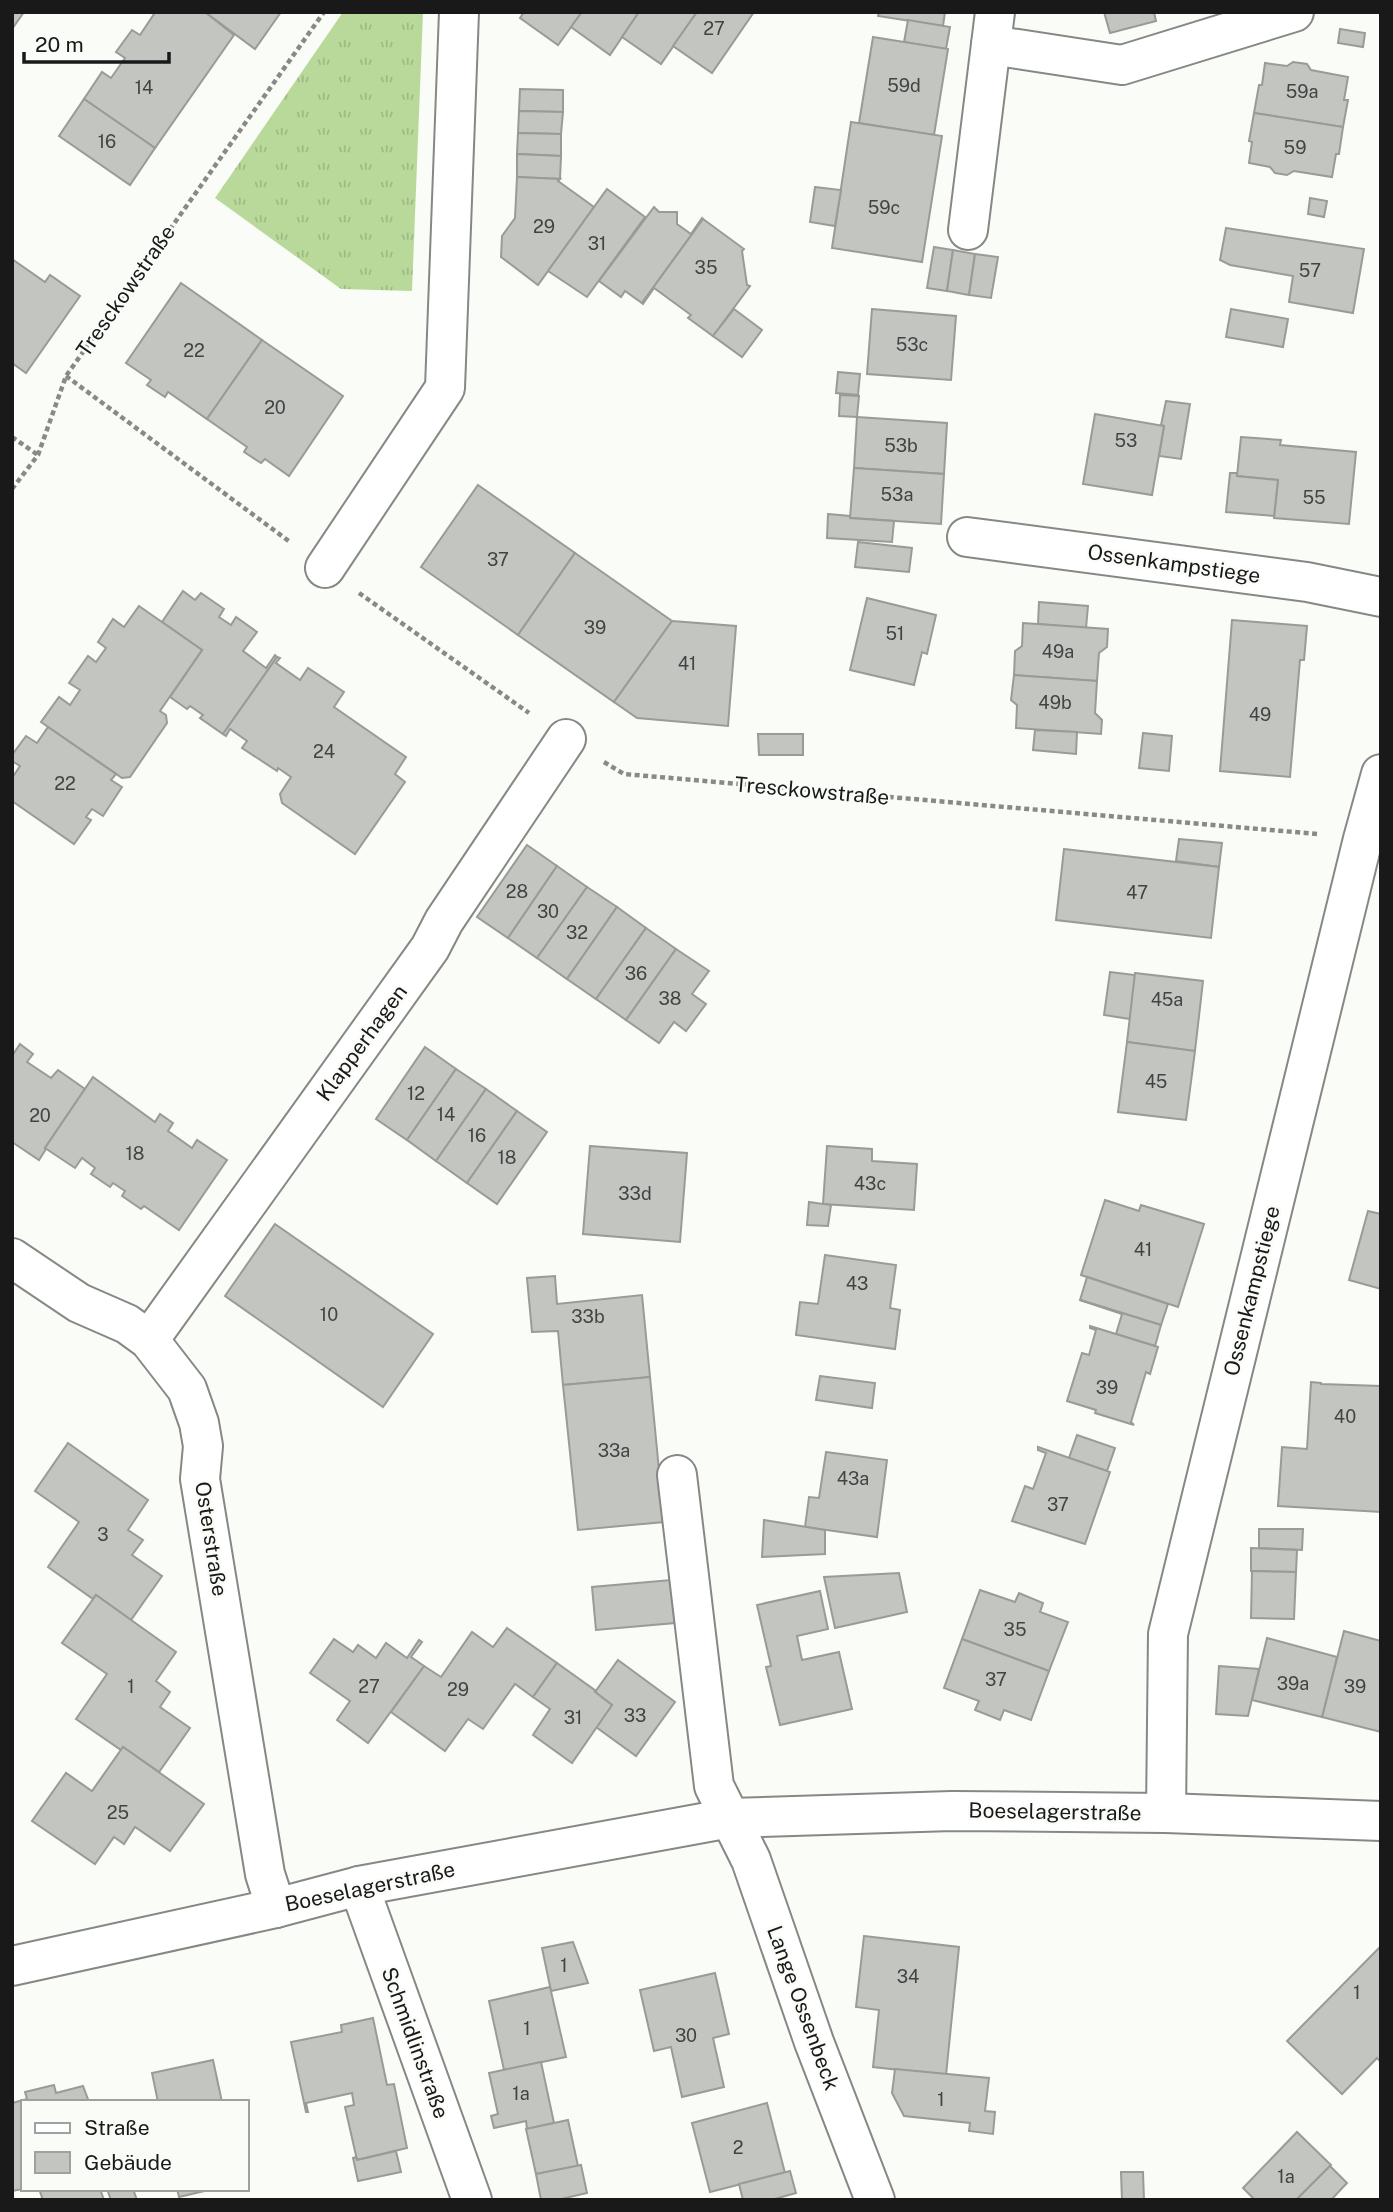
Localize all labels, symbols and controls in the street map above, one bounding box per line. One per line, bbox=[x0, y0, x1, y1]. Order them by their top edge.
house number: 27 bbox=[703, 18, 725, 39]
scale bar bbox=[24, 21, 170, 65]
text: 20 m bbox=[35, 32, 84, 57]
house number: 59d bbox=[887, 75, 921, 96]
house number: 14 bbox=[135, 77, 153, 98]
house number: 59a bbox=[1286, 81, 1318, 102]
house number: 16 bbox=[98, 131, 116, 152]
house number: 59 bbox=[1284, 137, 1306, 158]
house number: 59c bbox=[868, 197, 900, 218]
house number: 29 bbox=[533, 216, 555, 237]
street label: Tresckowstraße bbox=[71, 220, 180, 361]
house number: 31 bbox=[588, 233, 606, 254]
house number: 35 bbox=[695, 257, 717, 278]
house number: 57 bbox=[1299, 260, 1321, 281]
house number: 53c bbox=[896, 334, 928, 355]
house number: 22 bbox=[183, 340, 205, 361]
house number: 20 bbox=[264, 397, 286, 418]
house number: 53 bbox=[1115, 430, 1137, 451]
house number: 53b bbox=[884, 435, 918, 456]
house number: 53a bbox=[881, 484, 913, 505]
house number: 55 bbox=[1302, 487, 1326, 508]
street label: Ossenkampstiege bbox=[1086, 539, 1262, 588]
house number: 37 bbox=[487, 549, 509, 570]
house number: 39 bbox=[584, 617, 606, 638]
house number: 51 bbox=[886, 623, 904, 644]
house number: 49a bbox=[1042, 641, 1074, 662]
house number: 41 bbox=[678, 653, 696, 674]
house number: 49b bbox=[1038, 692, 1072, 713]
house number: 49 bbox=[1249, 704, 1271, 725]
house number: 24 bbox=[313, 741, 335, 762]
street label: Tresckowstraße bbox=[734, 771, 890, 810]
house number: 22 bbox=[54, 773, 76, 794]
house number: 28 bbox=[506, 881, 528, 902]
house number: 47 bbox=[1126, 882, 1148, 903]
house number: 30 bbox=[537, 901, 559, 922]
house number: 32 bbox=[566, 922, 588, 943]
house number: 36 bbox=[625, 963, 647, 984]
street label: Klapperhagen bbox=[311, 980, 412, 1106]
house number: 38 bbox=[659, 988, 681, 1009]
house number: 45a bbox=[1151, 989, 1183, 1010]
house number: 45 bbox=[1145, 1071, 1167, 1092]
house number: 12 bbox=[407, 1083, 425, 1104]
house number: 14 bbox=[437, 1104, 455, 1125]
house number: 20 bbox=[29, 1105, 51, 1126]
house number: 16 bbox=[468, 1125, 486, 1146]
house number: 18 bbox=[126, 1143, 144, 1164]
house number: 18 bbox=[498, 1147, 516, 1168]
house number: 43c bbox=[854, 1173, 886, 1194]
house number: 33d bbox=[618, 1183, 652, 1204]
street label: Ossenkampstiege bbox=[1218, 1203, 1285, 1379]
house number: 41 bbox=[1134, 1239, 1152, 1260]
house number: 43 bbox=[846, 1273, 868, 1294]
house number: 10 bbox=[320, 1304, 338, 1325]
house number: 33b bbox=[571, 1306, 605, 1327]
house number: 39 bbox=[1096, 1377, 1118, 1398]
house number: 40 bbox=[1334, 1406, 1356, 1427]
house number: 33a bbox=[598, 1440, 630, 1461]
house number: 43a bbox=[837, 1468, 869, 1489]
street label: Osterstraße bbox=[190, 1480, 233, 1598]
house number: 37 bbox=[1047, 1494, 1069, 1515]
house number: 3 bbox=[97, 1524, 109, 1545]
house number: 35 bbox=[1004, 1619, 1026, 1640]
house number: 37 bbox=[985, 1669, 1007, 1690]
house number: 39a bbox=[1277, 1673, 1309, 1694]
house number: 1 bbox=[127, 1676, 135, 1697]
house number: 27 bbox=[358, 1676, 380, 1697]
house number: 39 bbox=[1344, 1676, 1366, 1697]
house number: 29 bbox=[447, 1679, 469, 1700]
house number: 33 bbox=[624, 1705, 646, 1726]
house number: 31 bbox=[564, 1707, 582, 1728]
street label: Boeselagerstraße bbox=[968, 1797, 1142, 1826]
house number: 25 bbox=[107, 1802, 129, 1823]
street label: Boeselagerstraße bbox=[283, 1856, 457, 1917]
street label: Lange Ossenbeck bbox=[762, 1922, 845, 2094]
house number: 1 bbox=[560, 1955, 568, 1976]
street label: Schmidlinstraße bbox=[376, 1964, 454, 2122]
house number: 34 bbox=[897, 1966, 919, 1987]
house number: 1 bbox=[1353, 1982, 1361, 2003]
house number: 1 bbox=[523, 2018, 531, 2039]
house number: 30 bbox=[675, 2025, 697, 2046]
house number: 1a bbox=[512, 2083, 530, 2104]
house number: 1 bbox=[937, 2089, 945, 2110]
legend bbox=[21, 2100, 248, 2191]
text: Straße bbox=[84, 2115, 150, 2140]
house number: 2 bbox=[733, 2137, 743, 2158]
text: Gebäude bbox=[84, 2150, 172, 2175]
house number: 1a bbox=[1277, 2166, 1295, 2187]

